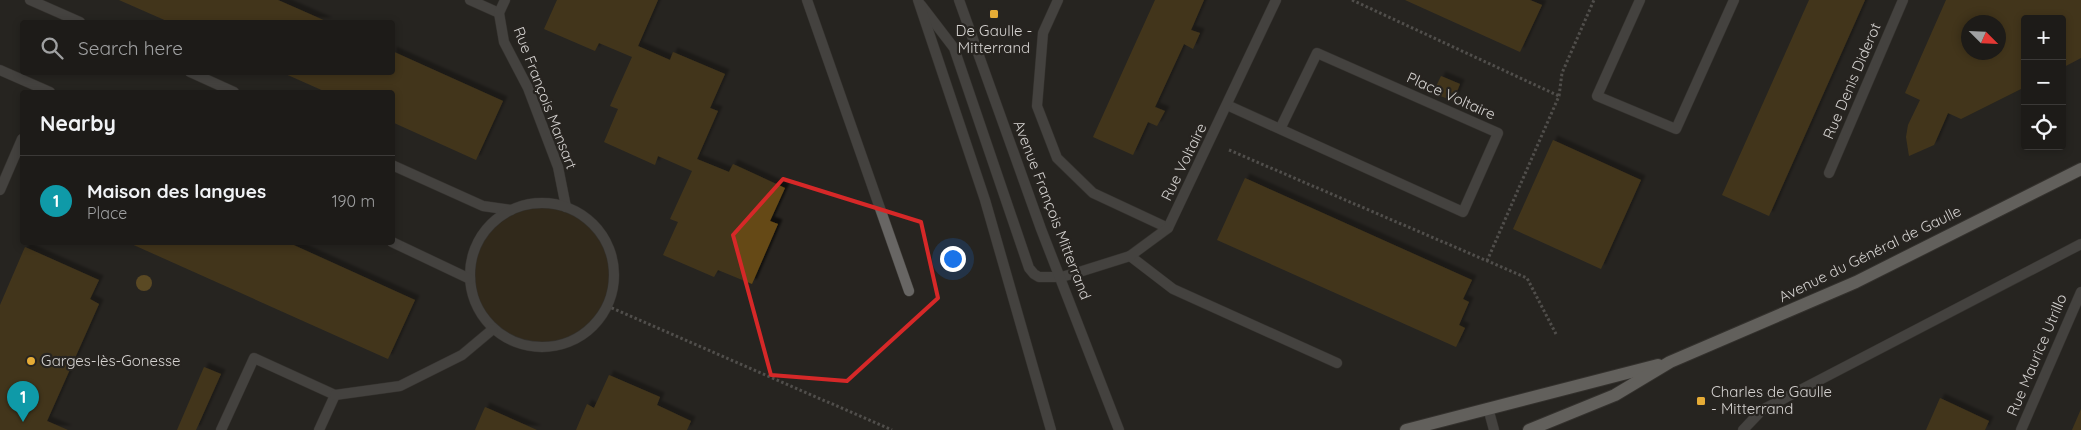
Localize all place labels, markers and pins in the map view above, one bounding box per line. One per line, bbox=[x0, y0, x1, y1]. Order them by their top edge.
marker: De Gaulle - Mitterrand bbox=[988, 8, 1000, 20]
place label: De Gaulle - Mitterrand bbox=[956, 21, 1032, 57]
place label: Garges-lès-Gonesse bbox=[41, 351, 181, 370]
marker: Garges-lès-Gonesse bbox=[25, 355, 37, 367]
pin: 1 bbox=[7, 381, 39, 422]
place label: Charles de Gaulle - Mitterrand bbox=[1711, 382, 1832, 418]
marker: Charles de Gaulle - Mitterrand bbox=[1695, 395, 1707, 407]

